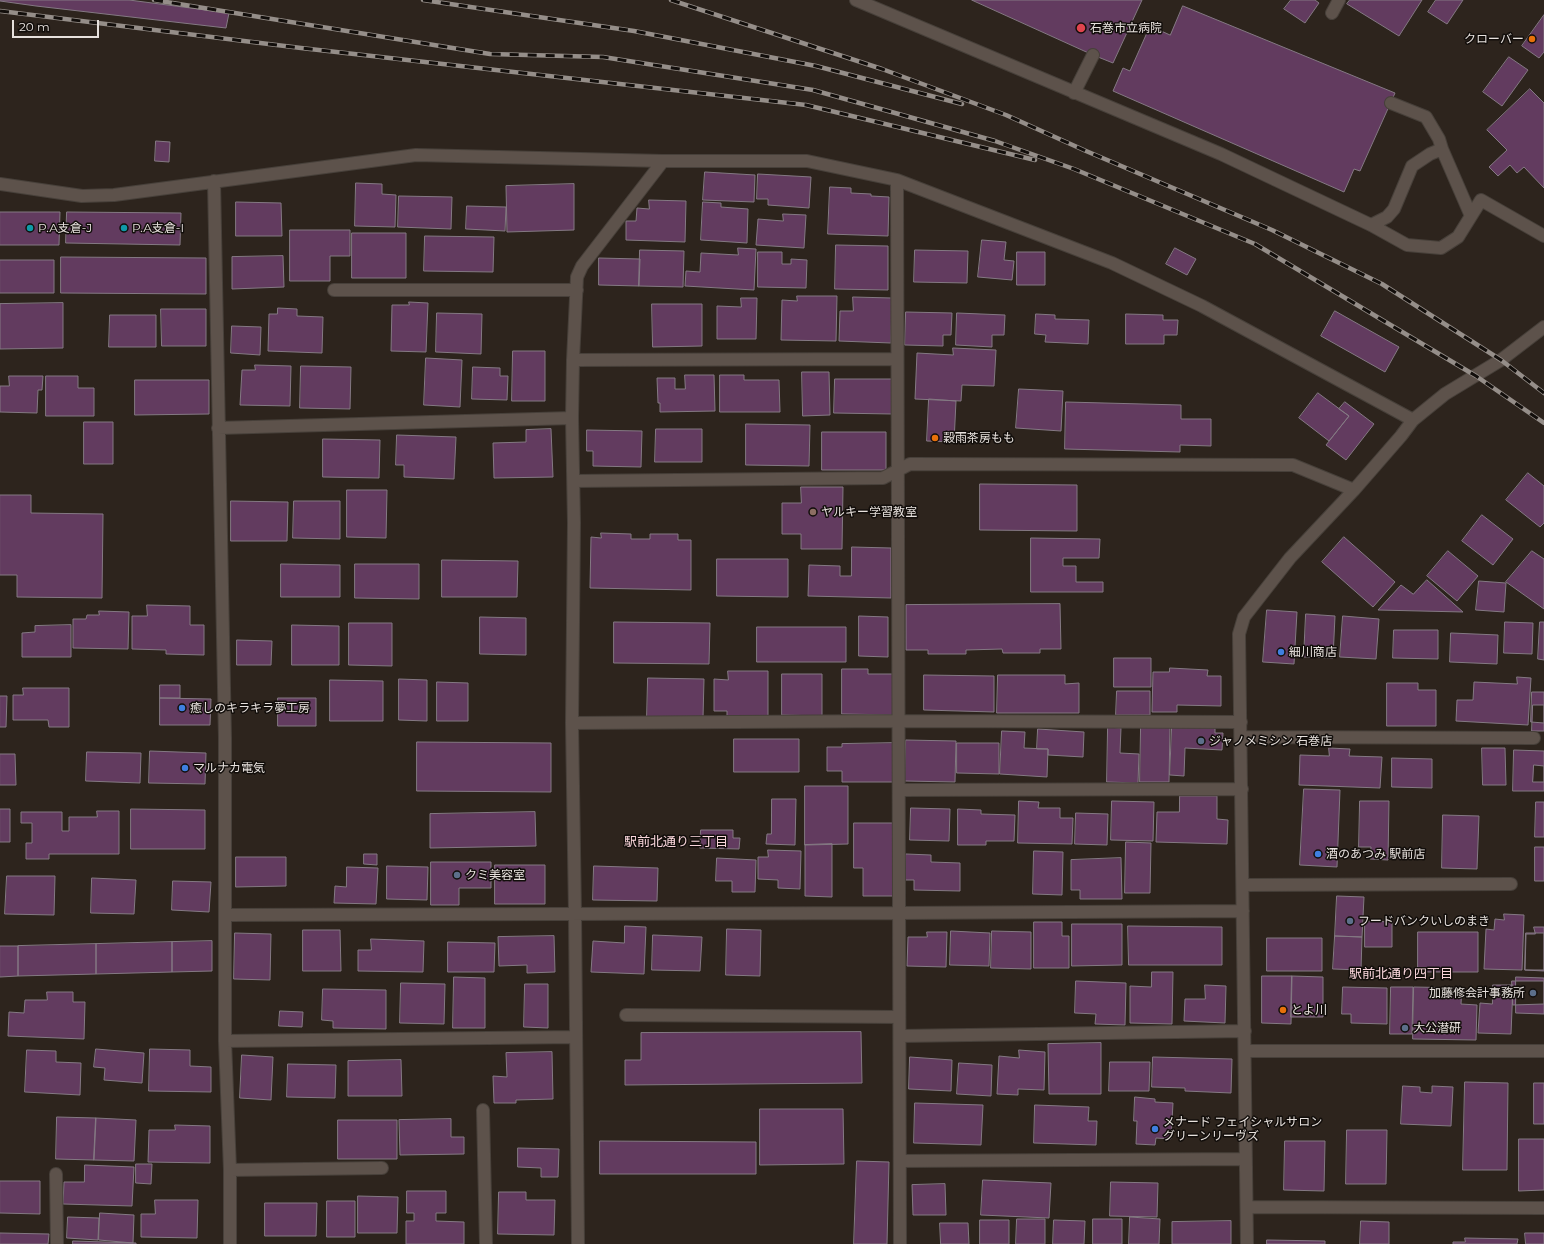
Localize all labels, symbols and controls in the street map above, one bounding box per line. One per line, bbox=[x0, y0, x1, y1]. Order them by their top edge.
scale bar bbox=[14, 12, 101, 38]
text: 20 m bbox=[19, 19, 50, 34]
place label: 石巻市立病院 bbox=[1090, 21, 1162, 35]
marker: 石巻市立病院 bbox=[1075, 22, 1087, 34]
place label: クローバー bbox=[1464, 32, 1524, 46]
marker: クローバー bbox=[1527, 34, 1537, 44]
place label: P.A支倉-J bbox=[38, 221, 92, 235]
place label: P.A支倉-I bbox=[132, 221, 184, 235]
marker: P.A支倉-J bbox=[25, 223, 35, 233]
marker: P.A支倉-I bbox=[119, 223, 129, 233]
place label: 穀雨茶房もも bbox=[943, 431, 1015, 445]
marker: 穀雨茶房もも bbox=[930, 433, 940, 443]
place label: ヤルキー学習教室 bbox=[821, 505, 917, 519]
marker: ヤルキー学習教室 bbox=[808, 507, 818, 517]
place label: 細川商店 bbox=[1289, 645, 1337, 659]
marker: 細川商店 bbox=[1276, 647, 1286, 657]
place label: 癒しのキラキラ夢工房 bbox=[190, 701, 310, 715]
marker: 癒しのキラキラ夢工房 bbox=[177, 703, 187, 713]
place label: ジャノメミシン 石巻店 bbox=[1209, 734, 1332, 748]
marker: ジャノメミシン 石巻店 bbox=[1196, 736, 1206, 746]
place label: マルナカ電気 bbox=[193, 761, 265, 775]
marker: マルナカ電気 bbox=[180, 763, 190, 773]
district label: 駅前北通り三丁目 bbox=[624, 834, 728, 850]
place label: 酒のあつみ 駅前店 bbox=[1326, 847, 1425, 861]
marker: 酒のあつみ 駅前店 bbox=[1313, 849, 1323, 859]
place label: クミ美容室 bbox=[465, 868, 525, 882]
marker: クミ美容室 bbox=[452, 870, 462, 880]
place label: フードバンクいしのまき bbox=[1358, 914, 1490, 928]
marker: フードバンクいしのまき bbox=[1345, 916, 1355, 926]
district label: 駅前北通り四丁目 bbox=[1349, 966, 1453, 982]
place label: 加藤修会計事務所 bbox=[1429, 986, 1525, 1000]
marker: 加藤修会計事務所 bbox=[1528, 988, 1538, 998]
place label: とよ川 bbox=[1291, 1003, 1327, 1017]
marker: とよ川 bbox=[1278, 1005, 1288, 1015]
place label: 大公潜研 bbox=[1413, 1021, 1461, 1035]
marker: 大公潜研 bbox=[1400, 1023, 1410, 1033]
place label: メナード フェイシャルサロン グリーンリーヴズ bbox=[1163, 1115, 1322, 1143]
marker: メナード フェイシャルサロン グリーンリーヴズ bbox=[1150, 1124, 1160, 1134]

